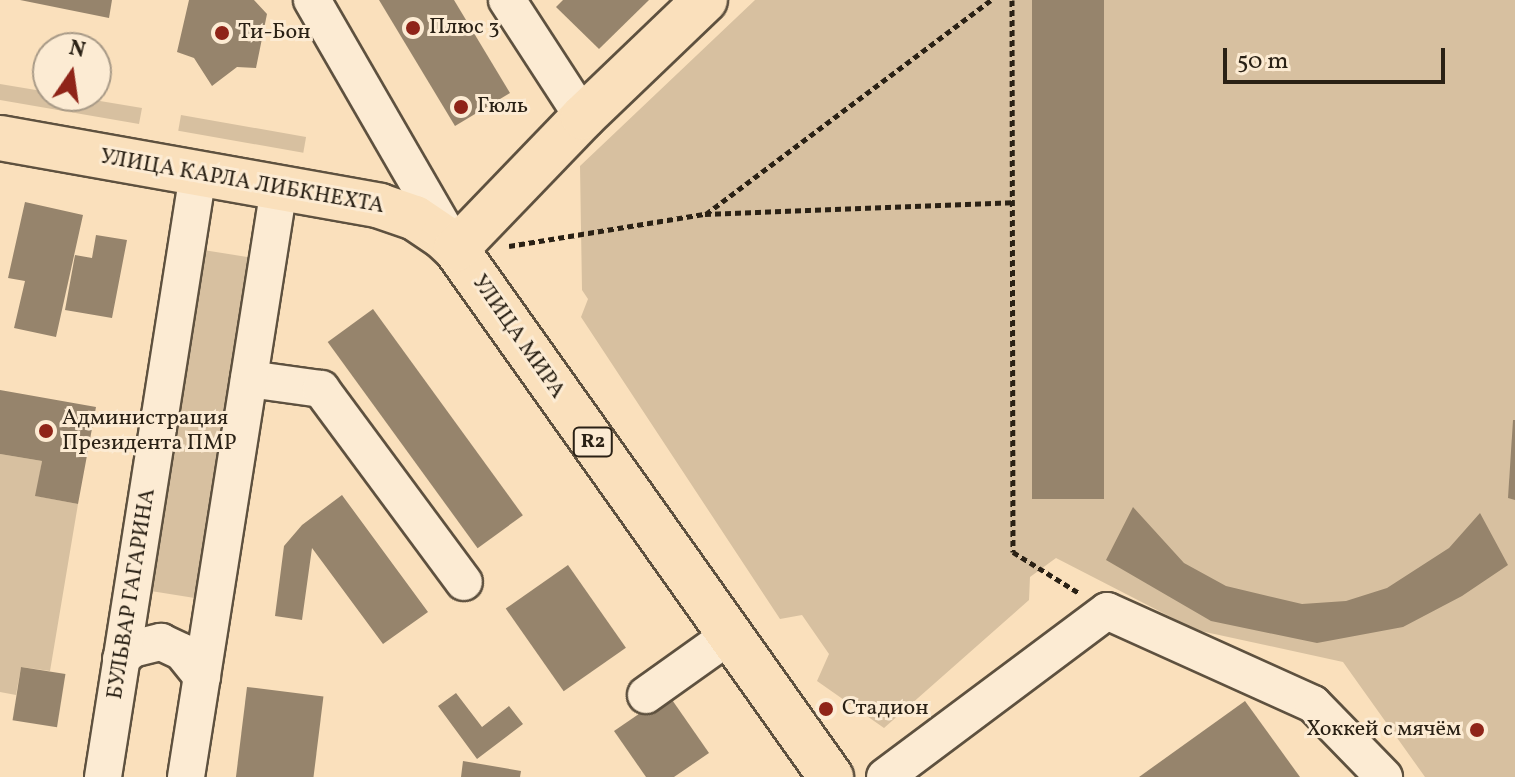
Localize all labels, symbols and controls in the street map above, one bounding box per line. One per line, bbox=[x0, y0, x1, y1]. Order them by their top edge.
place label: Плюс 3 bbox=[429, 15, 499, 41]
marker: Плюс 3 bbox=[404, 19, 422, 37]
place label: Ти-Бон bbox=[238, 20, 311, 46]
marker: Ти-Бон bbox=[213, 24, 231, 42]
north arrow bbox=[32, 32, 112, 112]
scale bar bbox=[1227, 32, 1449, 82]
text: N bbox=[66, 33, 88, 67]
text: 50 m bbox=[1237, 45, 1289, 79]
place label: Гюль bbox=[477, 94, 528, 120]
marker: Гюль bbox=[452, 98, 470, 116]
street label: УЛИЦА КАРЛА ЛИБКНЕХТА bbox=[98, 144, 386, 220]
street label: УЛИЦА МИРА bbox=[466, 270, 570, 404]
place label: Администрация Президента ПМР bbox=[62, 405, 236, 456]
marker: Администрация Президента ПМР bbox=[37, 422, 55, 440]
road number: R2 bbox=[571, 426, 615, 458]
street label: БУЛЬВАР ГАГАРИНА bbox=[102, 487, 162, 701]
place label: Стадион bbox=[842, 696, 929, 722]
marker: Стадион bbox=[817, 700, 835, 718]
place label: Хоккей с мячём bbox=[1306, 717, 1461, 743]
marker: Хоккей с мячём bbox=[1468, 721, 1486, 739]

